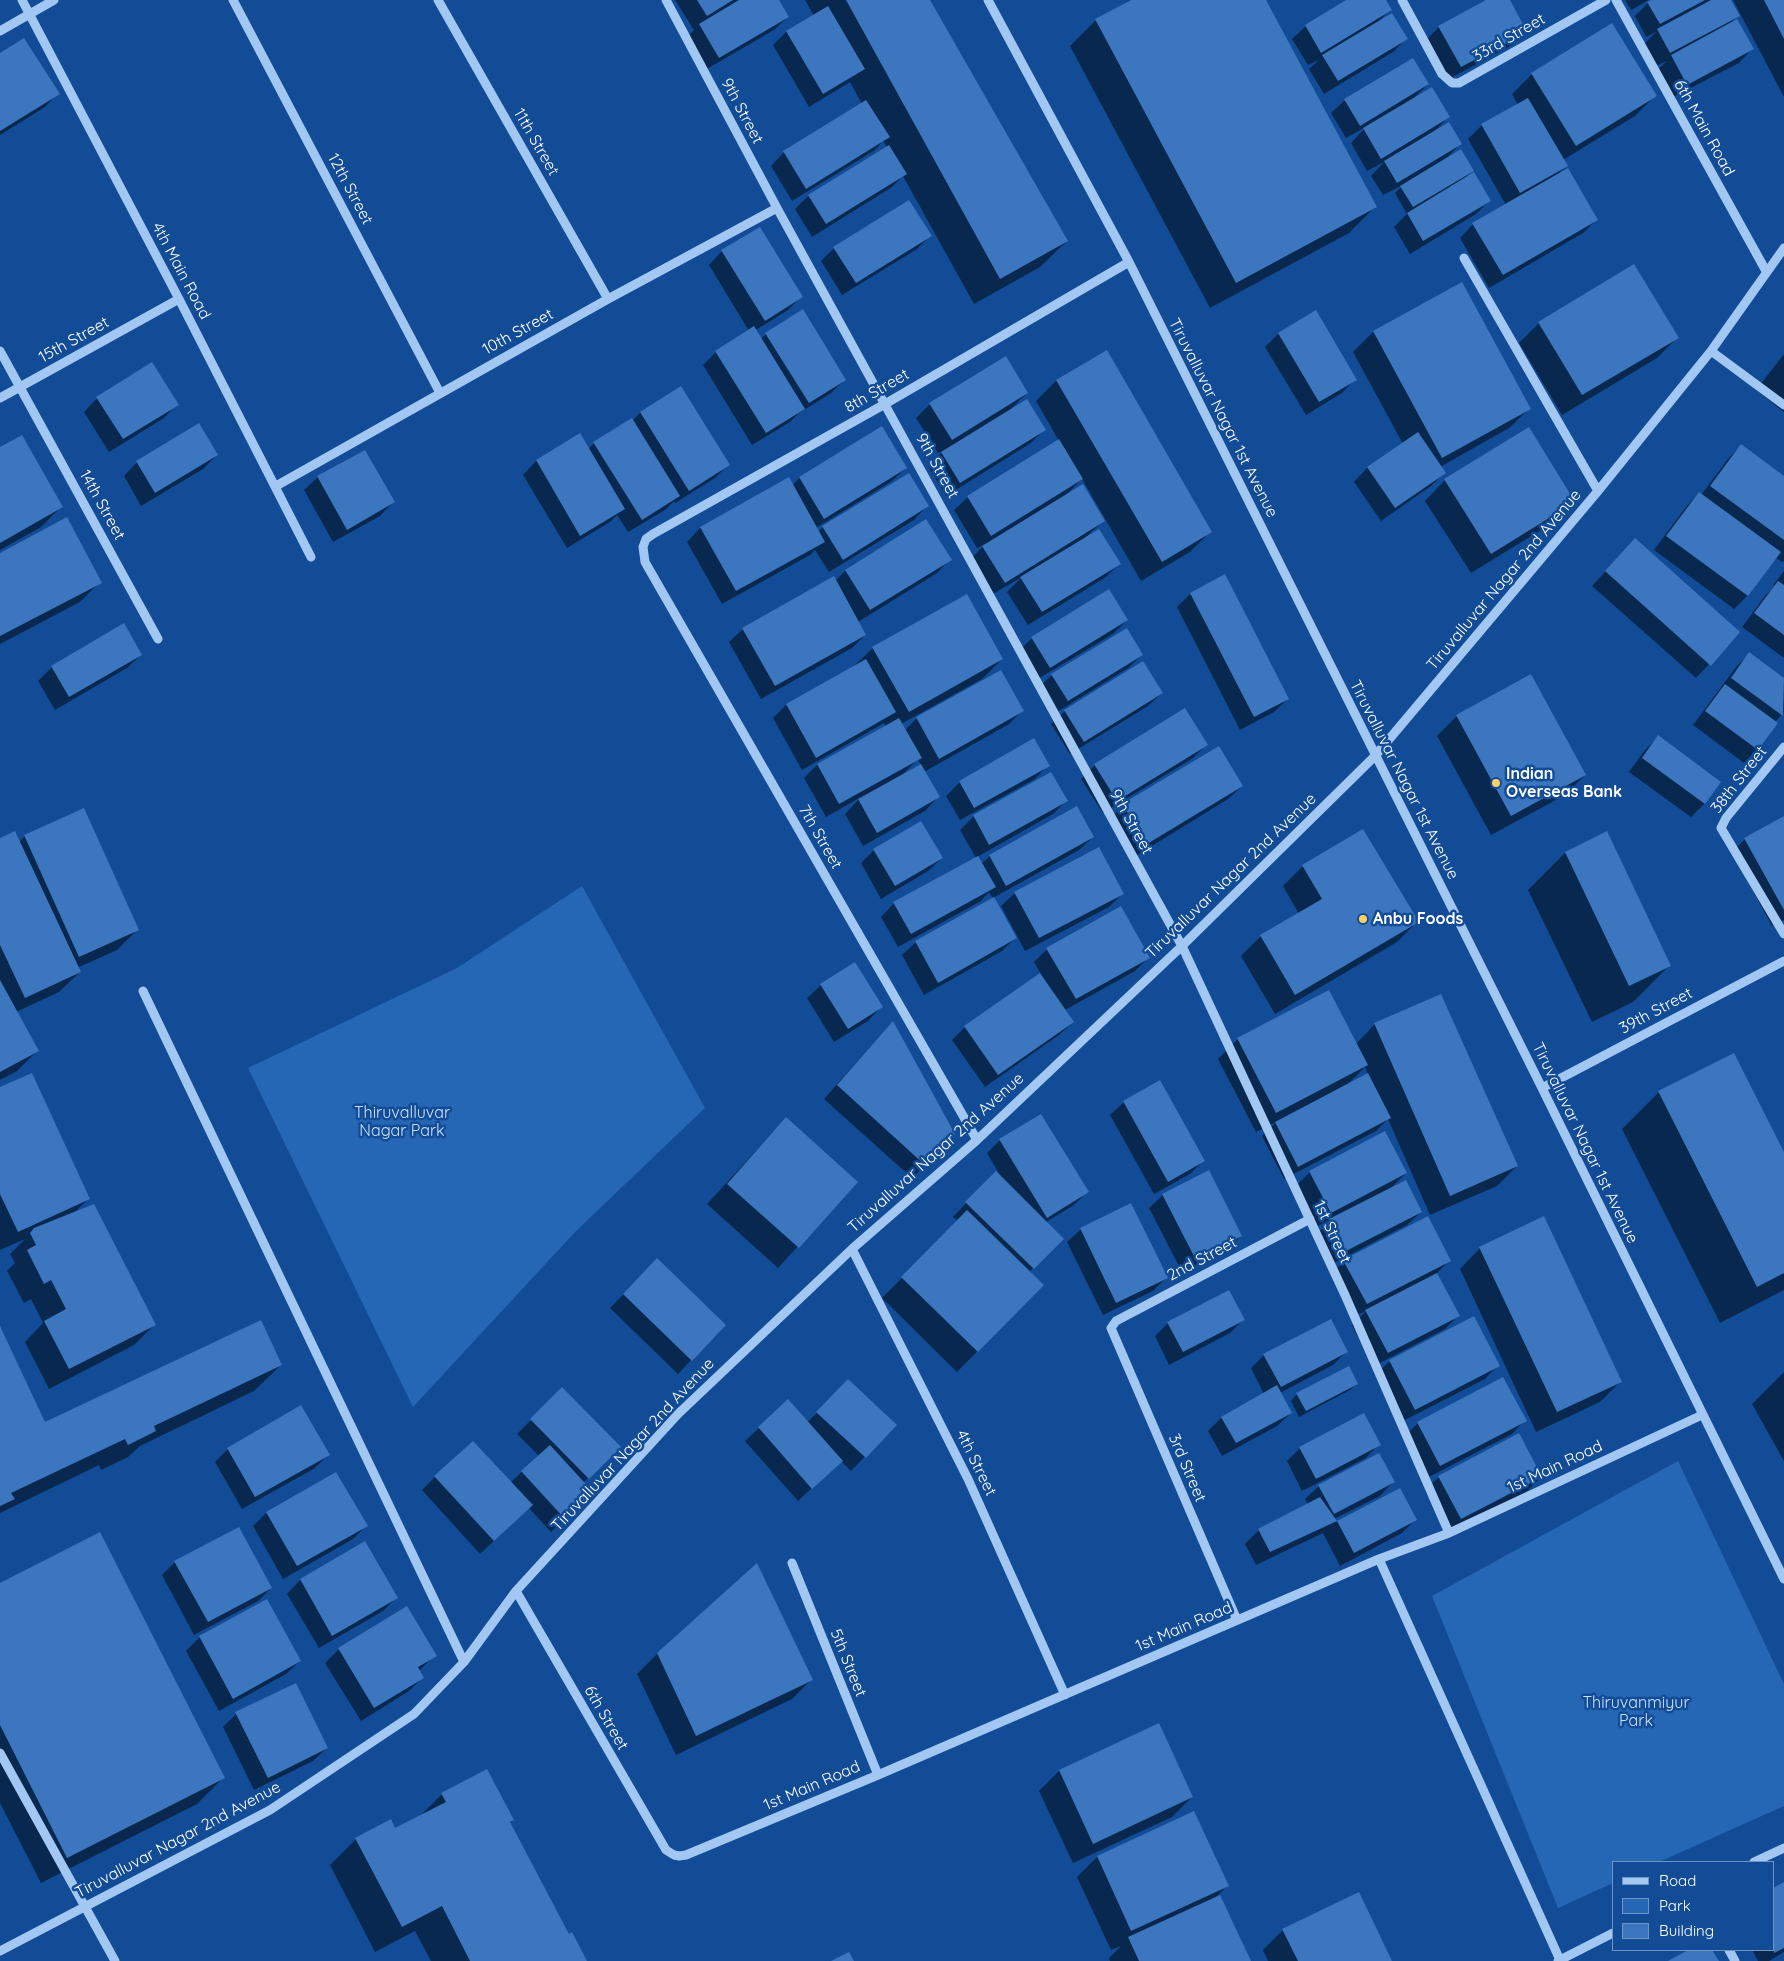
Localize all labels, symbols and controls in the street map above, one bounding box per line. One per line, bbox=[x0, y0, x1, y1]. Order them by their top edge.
street label: 33rd Street bbox=[1469, 10, 1549, 66]
street label: 9th Street bbox=[717, 75, 767, 147]
street label: 6th Main Road bbox=[1670, 76, 1738, 180]
street label: 11th Street bbox=[509, 105, 563, 179]
street label: 12th Street bbox=[323, 150, 377, 228]
street label: 4th Main Road bbox=[147, 219, 215, 323]
street label: 10th Street bbox=[479, 305, 557, 359]
street label: 15th Street bbox=[36, 313, 112, 367]
street label: Tiruvalluvar Nagar 1st Avenue bbox=[1164, 315, 1282, 521]
street label: 8th Street bbox=[841, 365, 913, 417]
street label: 9th Street bbox=[911, 430, 963, 502]
street label: 14th Street bbox=[75, 467, 129, 543]
street label: Tiruvalluvar Nagar 2nd Avenue bbox=[1423, 486, 1585, 674]
street label: Tiruvalluvar Nagar 1st Avenue bbox=[1345, 677, 1463, 883]
street label: 38th Street bbox=[1707, 743, 1771, 817]
place label: Indian Overseas Bank bbox=[1506, 764, 1622, 802]
marker: Indian Overseas Bank bbox=[1490, 777, 1502, 789]
street label: 9th Street bbox=[1105, 786, 1157, 858]
street label: Tiruvalluvar Nagar 2nd Avenue bbox=[1142, 789, 1320, 963]
street label: 7th Street bbox=[794, 802, 846, 872]
place label: Anbu Foods bbox=[1373, 909, 1463, 929]
marker: Anbu Foods bbox=[1357, 913, 1369, 925]
street label: 39th Street bbox=[1616, 984, 1696, 1038]
street label: Tiruvalluvar Nagar 1st Avenue bbox=[1528, 1040, 1642, 1246]
street label: Tiruvalluvar Nagar 2nd Avenue bbox=[844, 1069, 1028, 1237]
park label: Thiruvalluvar Nagar Park bbox=[354, 1103, 450, 1141]
street label: 1st Street bbox=[1309, 1198, 1355, 1266]
street label: 2nd Street bbox=[1164, 1233, 1240, 1285]
street label: Tiruvalluvar Nagar 2nd Avenue bbox=[548, 1354, 718, 1536]
street label: 4th Street bbox=[952, 1427, 1000, 1499]
street label: 3rd Street bbox=[1164, 1431, 1210, 1505]
street label: 1st Main Road bbox=[1504, 1437, 1606, 1497]
street label: 1st Main Road bbox=[1133, 1598, 1235, 1656]
street label: 5th Street bbox=[826, 1626, 870, 1700]
street label: 6th Street bbox=[580, 1682, 632, 1754]
park label: Thiruvanmiyur Park bbox=[1582, 1693, 1690, 1731]
street label: 1st Main Road bbox=[761, 1757, 863, 1815]
street label: Tiruvalluvar Nagar 2nd Avenue bbox=[72, 1778, 284, 1902]
legend bbox=[1612, 1861, 1774, 1951]
text: Road bbox=[1659, 1871, 1696, 1890]
text: Park bbox=[1659, 1896, 1691, 1915]
text: Building bbox=[1659, 1921, 1714, 1940]

